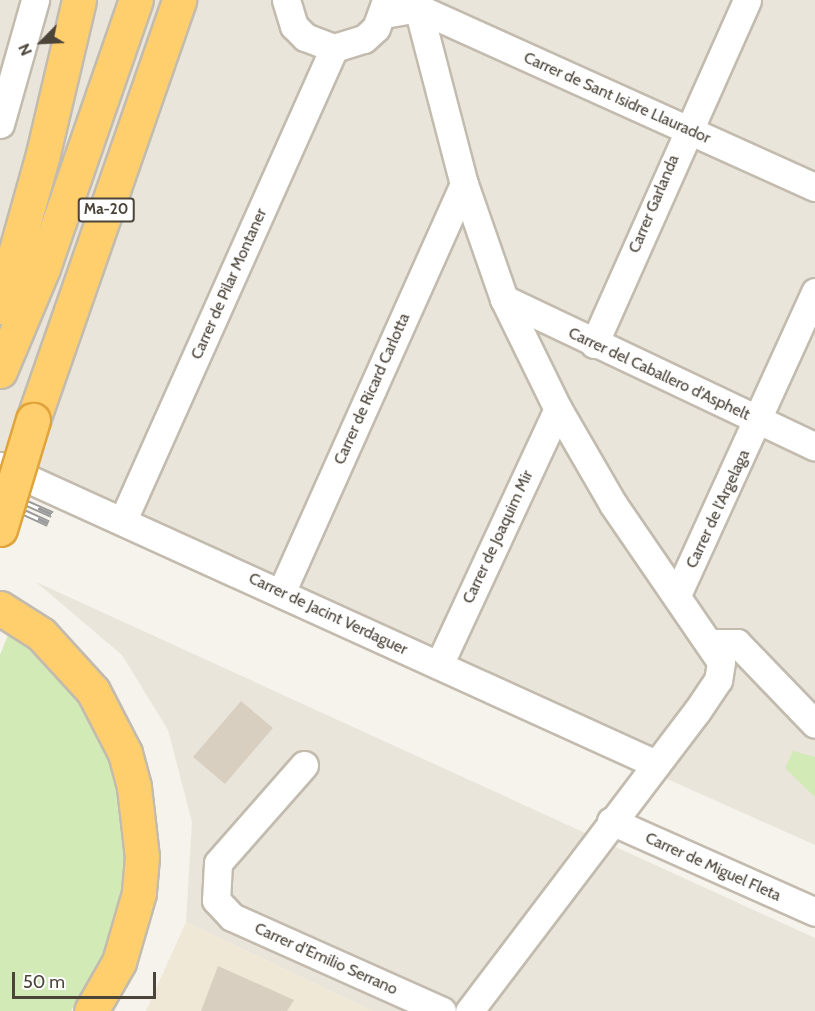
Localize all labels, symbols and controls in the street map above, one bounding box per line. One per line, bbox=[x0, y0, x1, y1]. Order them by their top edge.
north arrow bbox=[12, 12, 72, 72]
text: N bbox=[14, 40, 36, 59]
street label: Carrer de Sant Isidre Llaurador bbox=[521, 48, 713, 148]
street label: Carrer Garlanda bbox=[625, 152, 683, 256]
road number: Ma-20 bbox=[78, 198, 134, 222]
street label: Carrer de Pilar Montaner bbox=[187, 206, 271, 362]
street label: Carrer de Ricard Carlotta bbox=[330, 310, 414, 468]
street label: Carrer del Caballero d'Asphelt bbox=[565, 323, 753, 425]
street label: Carrer de l'Argelaga bbox=[682, 447, 754, 571]
street label: Carrer de Joaquim Mir bbox=[459, 467, 537, 607]
street label: Carrer de Jacint Verdaguer bbox=[246, 569, 410, 659]
street label: Carrer de Miguel Fleta bbox=[642, 828, 784, 906]
street label: Carrer d'Emilio Serrano bbox=[251, 919, 401, 999]
scale bar bbox=[15, 960, 159, 998]
text: 50 m bbox=[23, 971, 65, 993]

